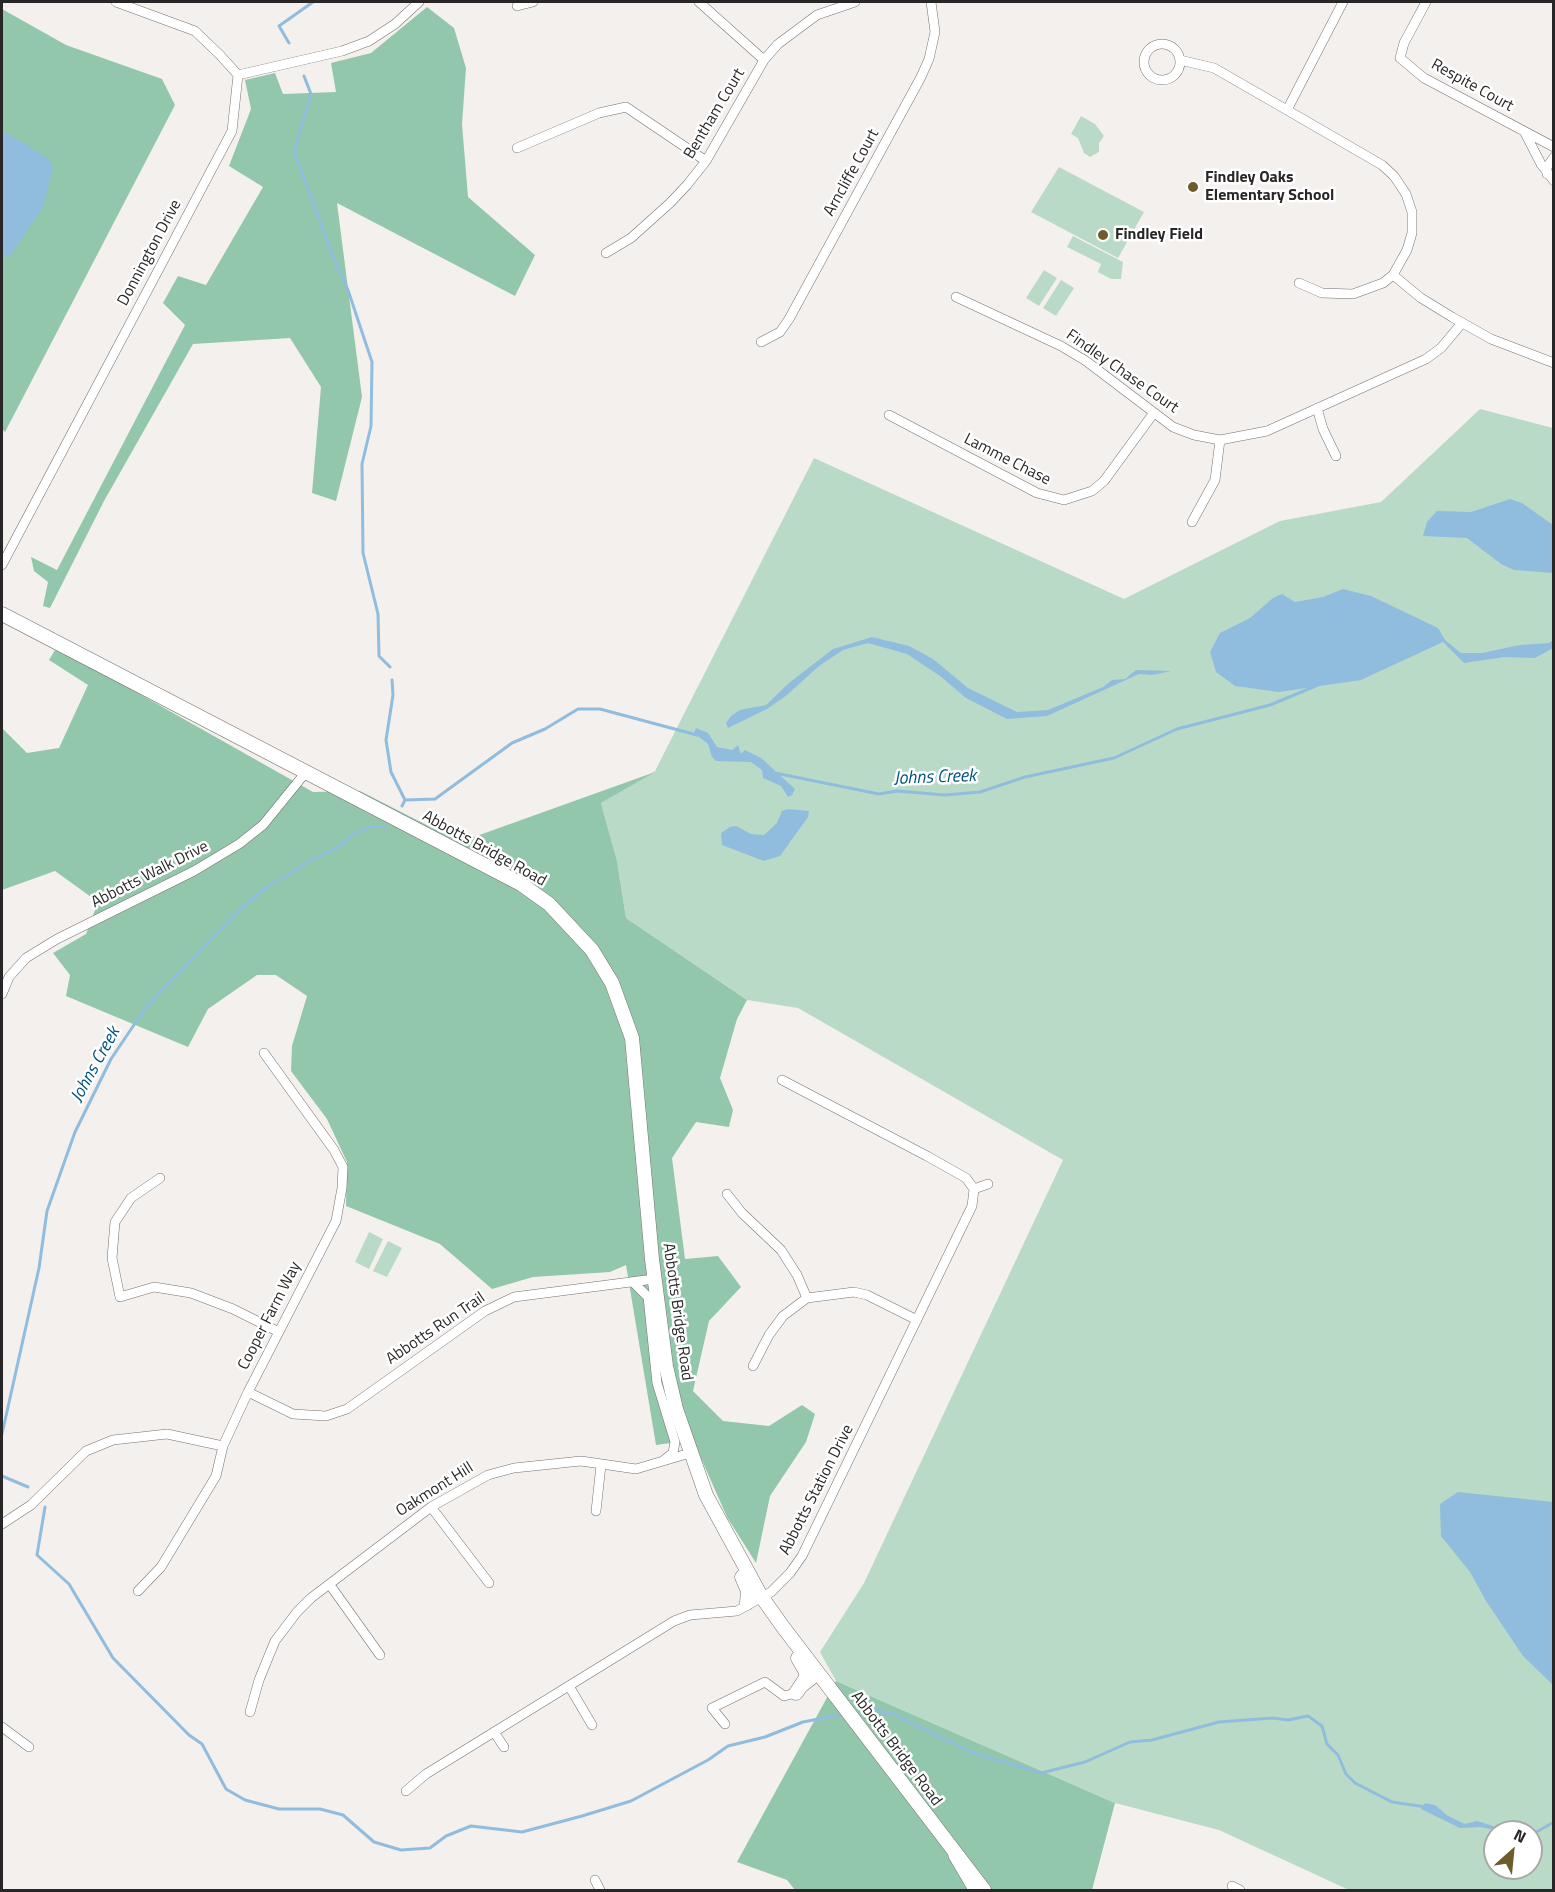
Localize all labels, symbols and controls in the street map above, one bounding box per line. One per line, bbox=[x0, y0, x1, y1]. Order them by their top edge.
street label: Respite Court bbox=[1428, 56, 1516, 116]
street label: Bentham Court bbox=[680, 65, 750, 163]
street label: Arncliffe Court bbox=[820, 126, 884, 220]
place label: Findley Oaks Elementary School bbox=[1205, 168, 1334, 206]
marker: Findley Oaks Elementary School bbox=[1186, 180, 1200, 194]
street label: Donnington Drive bbox=[114, 197, 186, 309]
place label: Findley Field bbox=[1115, 225, 1203, 245]
marker: Findley Field bbox=[1096, 228, 1110, 242]
street label: Findley Chase Court bbox=[1062, 326, 1182, 418]
street label: Lamme Chase bbox=[960, 430, 1054, 490]
water label: Johns Creek bbox=[893, 766, 977, 790]
street label: Abbotts Bridge Road bbox=[419, 807, 549, 891]
street label: Abbotts Walk Drive bbox=[88, 837, 212, 913]
water label: Johns Creek bbox=[67, 1024, 125, 1106]
street label: Abbotts Bridge Road bbox=[658, 1242, 696, 1382]
street label: Cooper Farm Way bbox=[234, 1259, 306, 1373]
street label: Abbotts Run Trail bbox=[383, 1289, 489, 1369]
street label: Abbotts Station Drive bbox=[776, 1422, 858, 1558]
street label: Oakmont Hill bbox=[393, 1459, 477, 1521]
street label: Abbotts Bridge Road bbox=[847, 1688, 945, 1810]
north arrow bbox=[1483, 1820, 1543, 1880]
text: N bbox=[1510, 1823, 1531, 1849]

